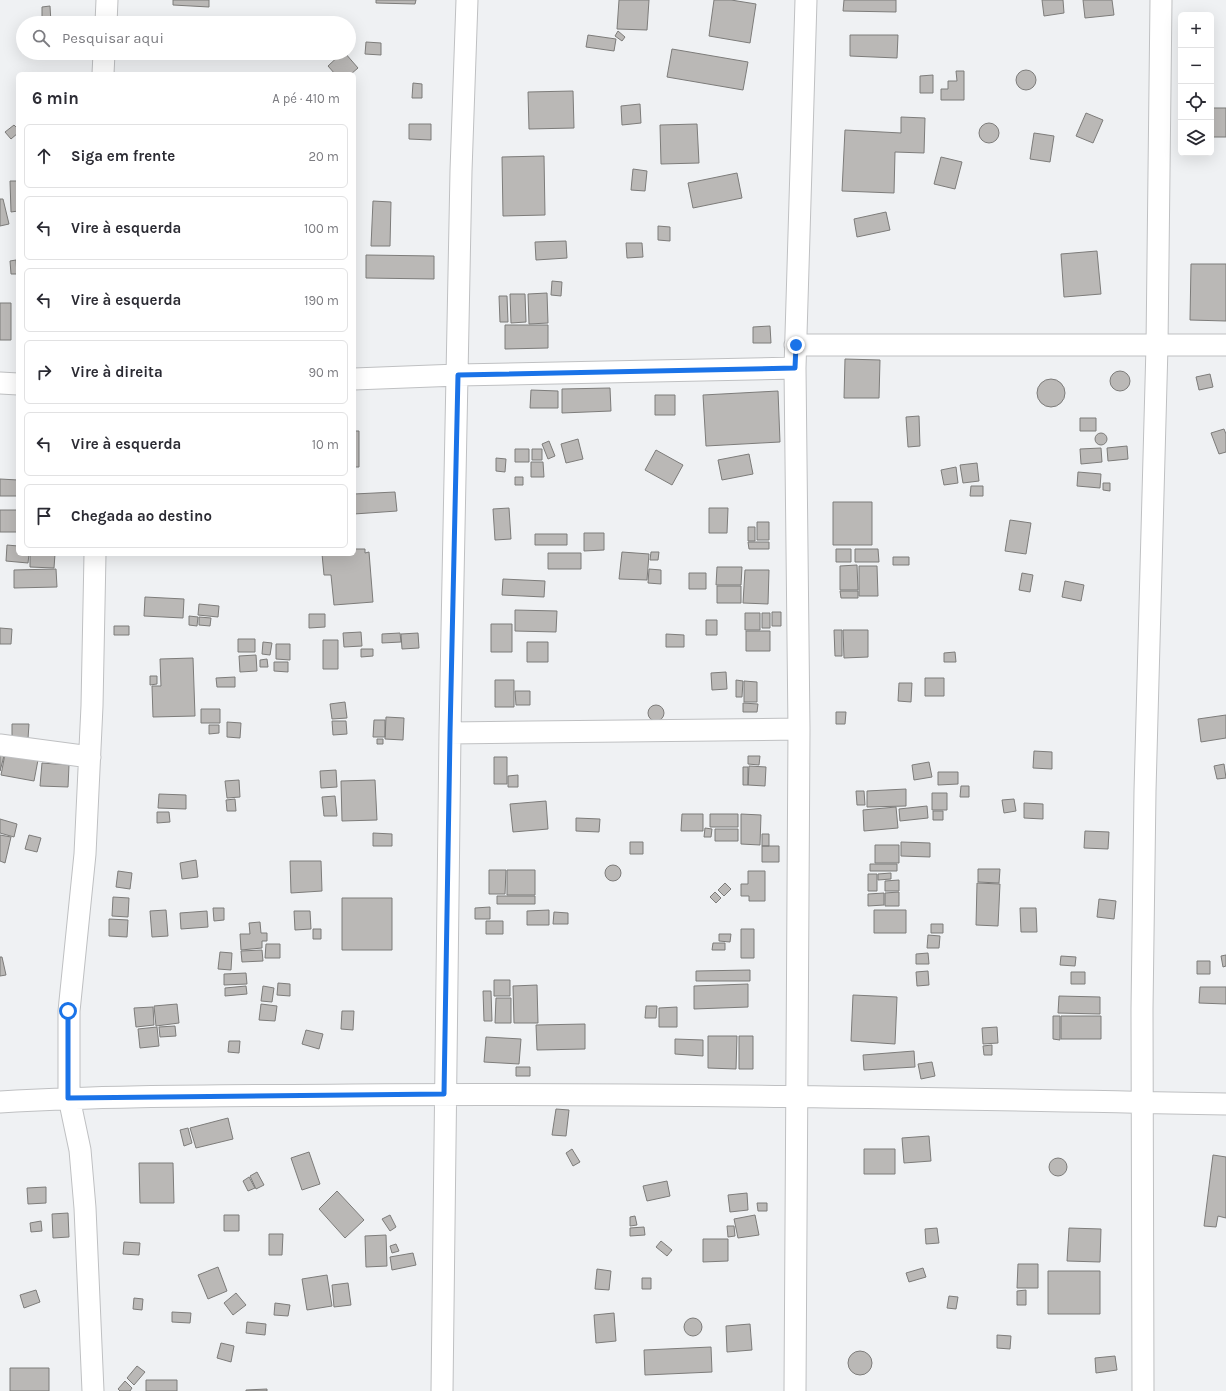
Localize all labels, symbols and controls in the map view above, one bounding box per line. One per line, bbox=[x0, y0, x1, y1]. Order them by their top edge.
map controls bbox=[1178, 12, 1214, 156]
button: + bbox=[1178, 12, 1214, 48]
search box bbox=[16, 16, 356, 60]
icon: search bbox=[30, 27, 52, 49]
text: Pesquisar aqui bbox=[62, 29, 164, 47]
button: − bbox=[1178, 48, 1214, 84]
button: locate bbox=[1178, 84, 1214, 120]
text: 6 min bbox=[32, 88, 79, 108]
text: A pé · 410 m bbox=[272, 91, 340, 106]
button: layers bbox=[1178, 120, 1214, 156]
icon: ahead bbox=[33, 145, 55, 167]
text: Siga em frente bbox=[71, 147, 175, 165]
text: 20 m bbox=[309, 149, 339, 164]
icon: left bbox=[33, 217, 55, 239]
text: Vire à esquerda bbox=[71, 219, 181, 237]
text: 100 m bbox=[304, 221, 339, 236]
icon: left bbox=[33, 289, 55, 311]
text: Vire à esquerda bbox=[71, 291, 181, 309]
text: 190 m bbox=[304, 293, 339, 308]
route end bbox=[787, 336, 805, 354]
icon: right bbox=[33, 361, 55, 383]
text: Vire à direita bbox=[71, 363, 163, 381]
text: 90 m bbox=[308, 365, 339, 380]
icon: left bbox=[33, 433, 55, 455]
text: Vire à esquerda bbox=[71, 435, 181, 453]
text: 10 m bbox=[312, 437, 339, 452]
icon: arrive bbox=[33, 505, 55, 527]
text: Chegada ao destino bbox=[71, 507, 212, 525]
route start bbox=[59, 1002, 77, 1020]

